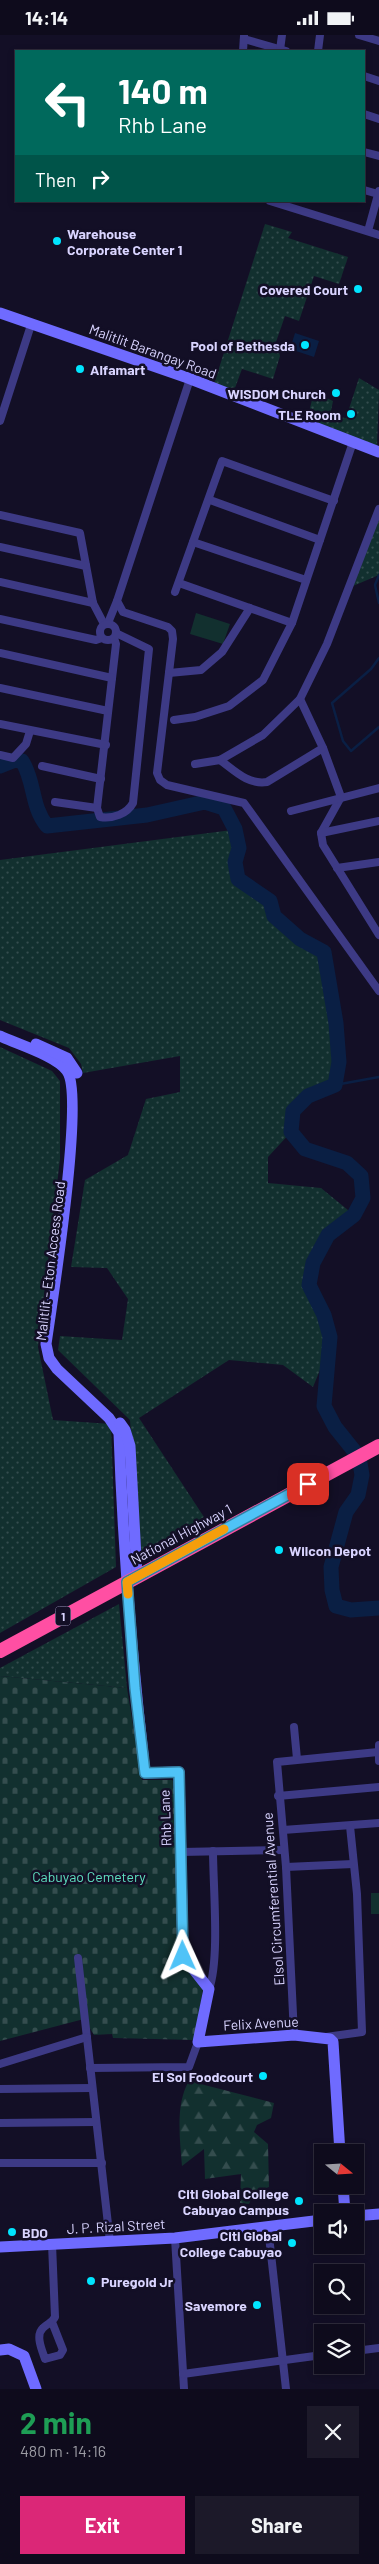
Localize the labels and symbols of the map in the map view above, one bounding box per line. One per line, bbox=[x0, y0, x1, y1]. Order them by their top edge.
place label: Warehouse Corporate Center 1 bbox=[67, 225, 182, 258]
marker: Warehouse Corporate Center 1 bbox=[51, 235, 63, 247]
place label: Covered Court bbox=[259, 281, 348, 298]
marker: Covered Court bbox=[352, 283, 364, 295]
street label: Malitlit Barangay Road bbox=[87, 320, 219, 382]
place label: Pool of Bethesda bbox=[190, 337, 295, 354]
marker: Pool of Bethesda bbox=[299, 339, 311, 351]
place label: Alfamart bbox=[90, 361, 145, 378]
marker: Alfamart bbox=[74, 363, 86, 375]
place label: WISDOM Church bbox=[227, 385, 326, 402]
marker: WISDOM Church bbox=[330, 387, 342, 399]
place label: TLE Room bbox=[278, 406, 341, 423]
marker: TLE Room bbox=[345, 408, 357, 420]
street label: Malitlit - Eton Access Road bbox=[32, 1180, 68, 1342]
pin bbox=[287, 1463, 329, 1505]
street label: National Highway 1 bbox=[127, 1500, 235, 1568]
place label: Wilcon Depot bbox=[289, 1542, 371, 1559]
marker: Wilcon Depot bbox=[273, 1544, 285, 1556]
road number: 1 bbox=[56, 1607, 70, 1625]
street label: Rhb Lane bbox=[156, 1789, 174, 1847]
street label: Elsol Circumferential Avenue bbox=[258, 1812, 288, 1986]
park label: Cabuyao Cemetery bbox=[32, 1868, 146, 1885]
position arrow bbox=[156, 1929, 208, 1981]
street label: Felix Avenue bbox=[223, 2013, 299, 2033]
place label: El Sol Foodcourt bbox=[152, 2068, 253, 2085]
marker: El Sol Foodcourt bbox=[257, 2070, 269, 2082]
north arrow bbox=[314, 2144, 364, 2194]
place label: Citi Global College Cabuyao Campus bbox=[178, 2185, 289, 2218]
marker: Citi Global College Cabuyao Campus bbox=[293, 2195, 305, 2207]
street label: J. P. Rizal Street bbox=[66, 2215, 166, 2237]
place label: BDO bbox=[22, 2224, 48, 2241]
marker: BDO bbox=[6, 2226, 18, 2238]
place label: Citi Global College Cabuyao bbox=[180, 2227, 282, 2260]
marker: Citi Global College Cabuyao bbox=[286, 2237, 298, 2249]
place label: Puregold Jr bbox=[101, 2273, 174, 2290]
marker: Puregold Jr bbox=[85, 2275, 97, 2287]
place label: Savemore bbox=[185, 2297, 247, 2314]
marker: Savemore bbox=[251, 2299, 263, 2311]

